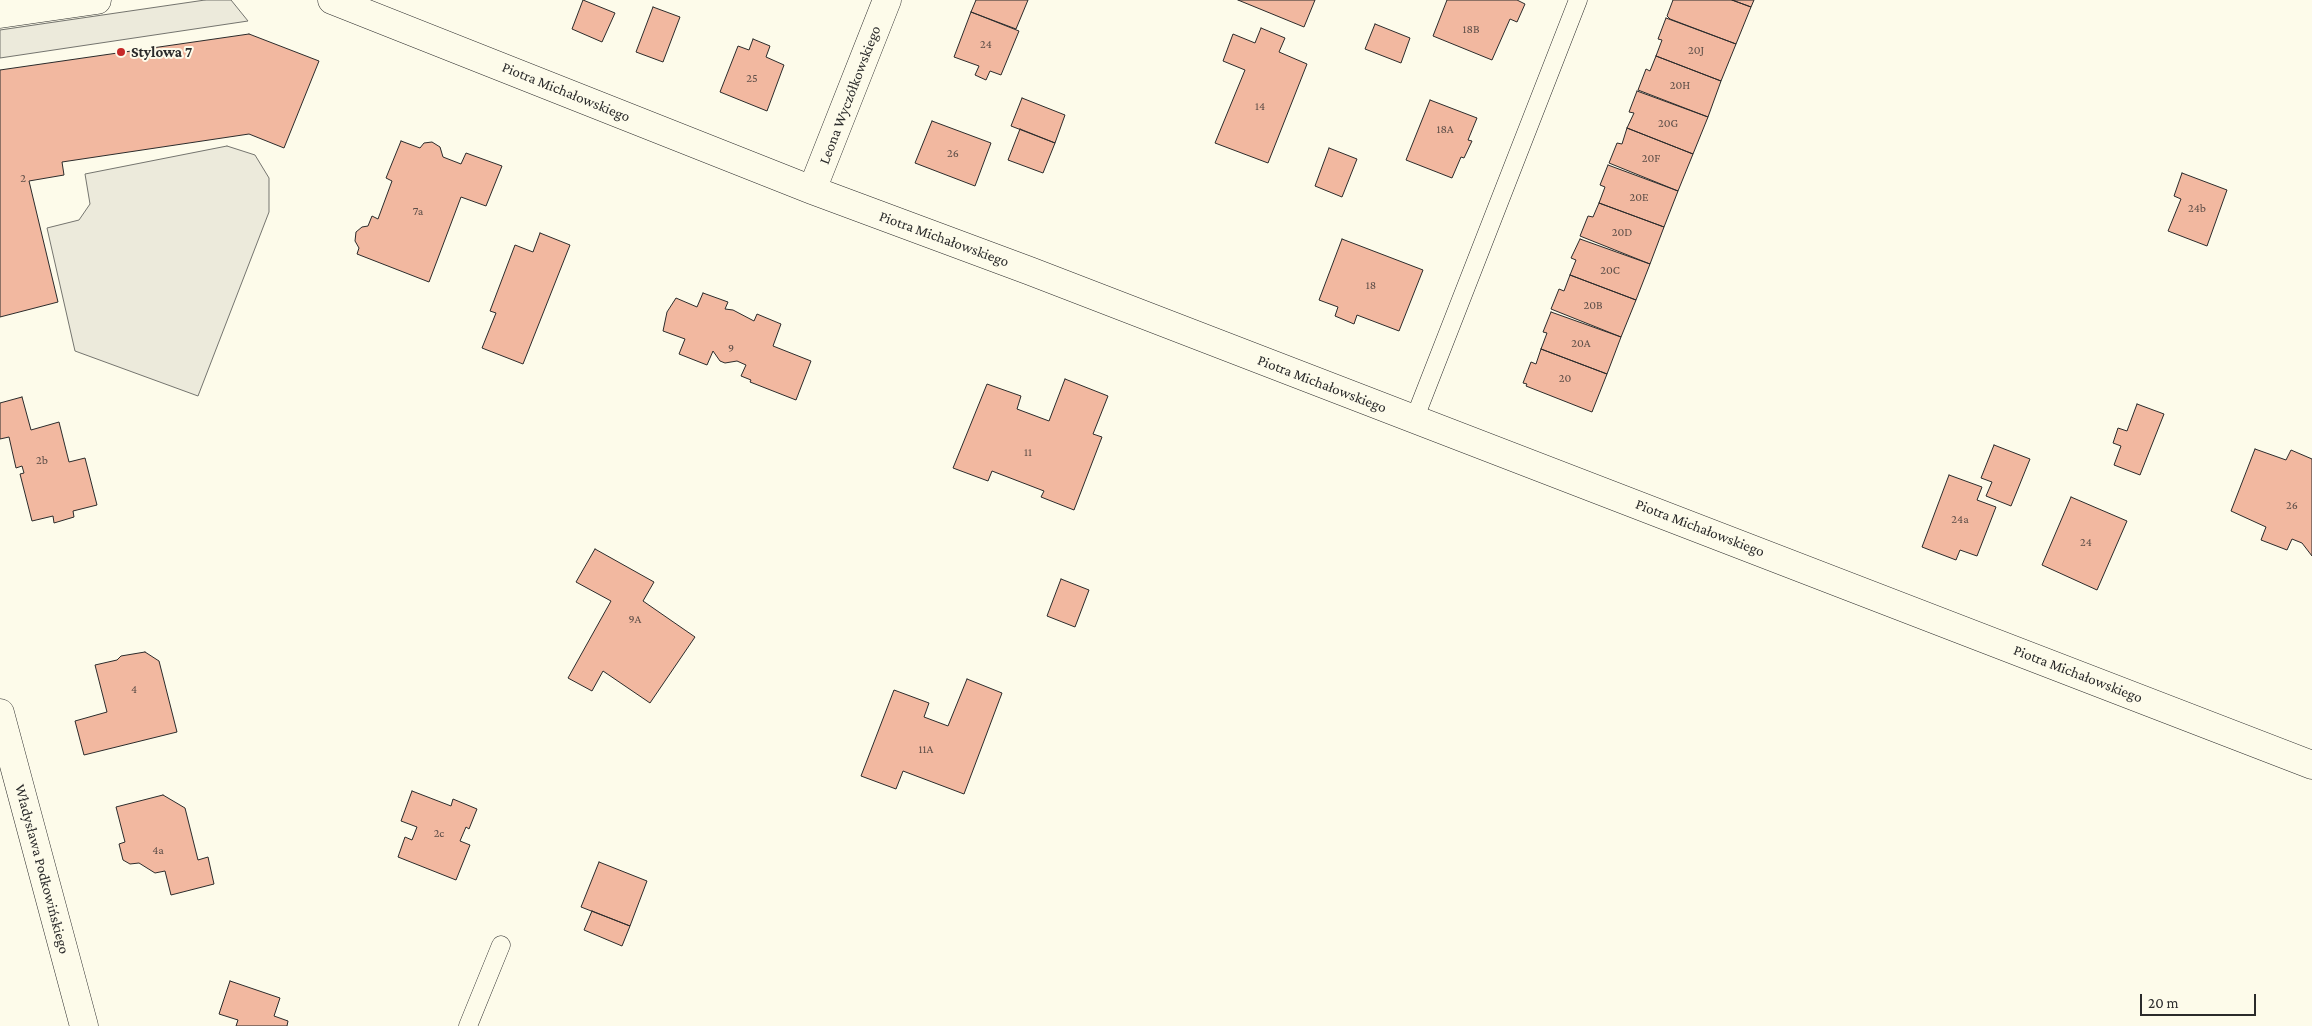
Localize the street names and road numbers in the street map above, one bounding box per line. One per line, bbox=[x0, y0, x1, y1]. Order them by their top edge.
street label: Leona Wyczółkowskiego bbox=[815, 23, 885, 167]
street label: Piotra Michałowskiego bbox=[499, 58, 633, 126]
street label: Piotra Michałowskiego bbox=[877, 207, 1011, 271]
street label: Piotra Michałowskiego bbox=[1255, 351, 1389, 417]
street label: Piotra Michałowskiego bbox=[1633, 495, 1767, 561]
street label: Piotra Michałowskiego bbox=[2011, 641, 2145, 707]
street label: Władysława Podkowińskiego bbox=[11, 782, 73, 956]

